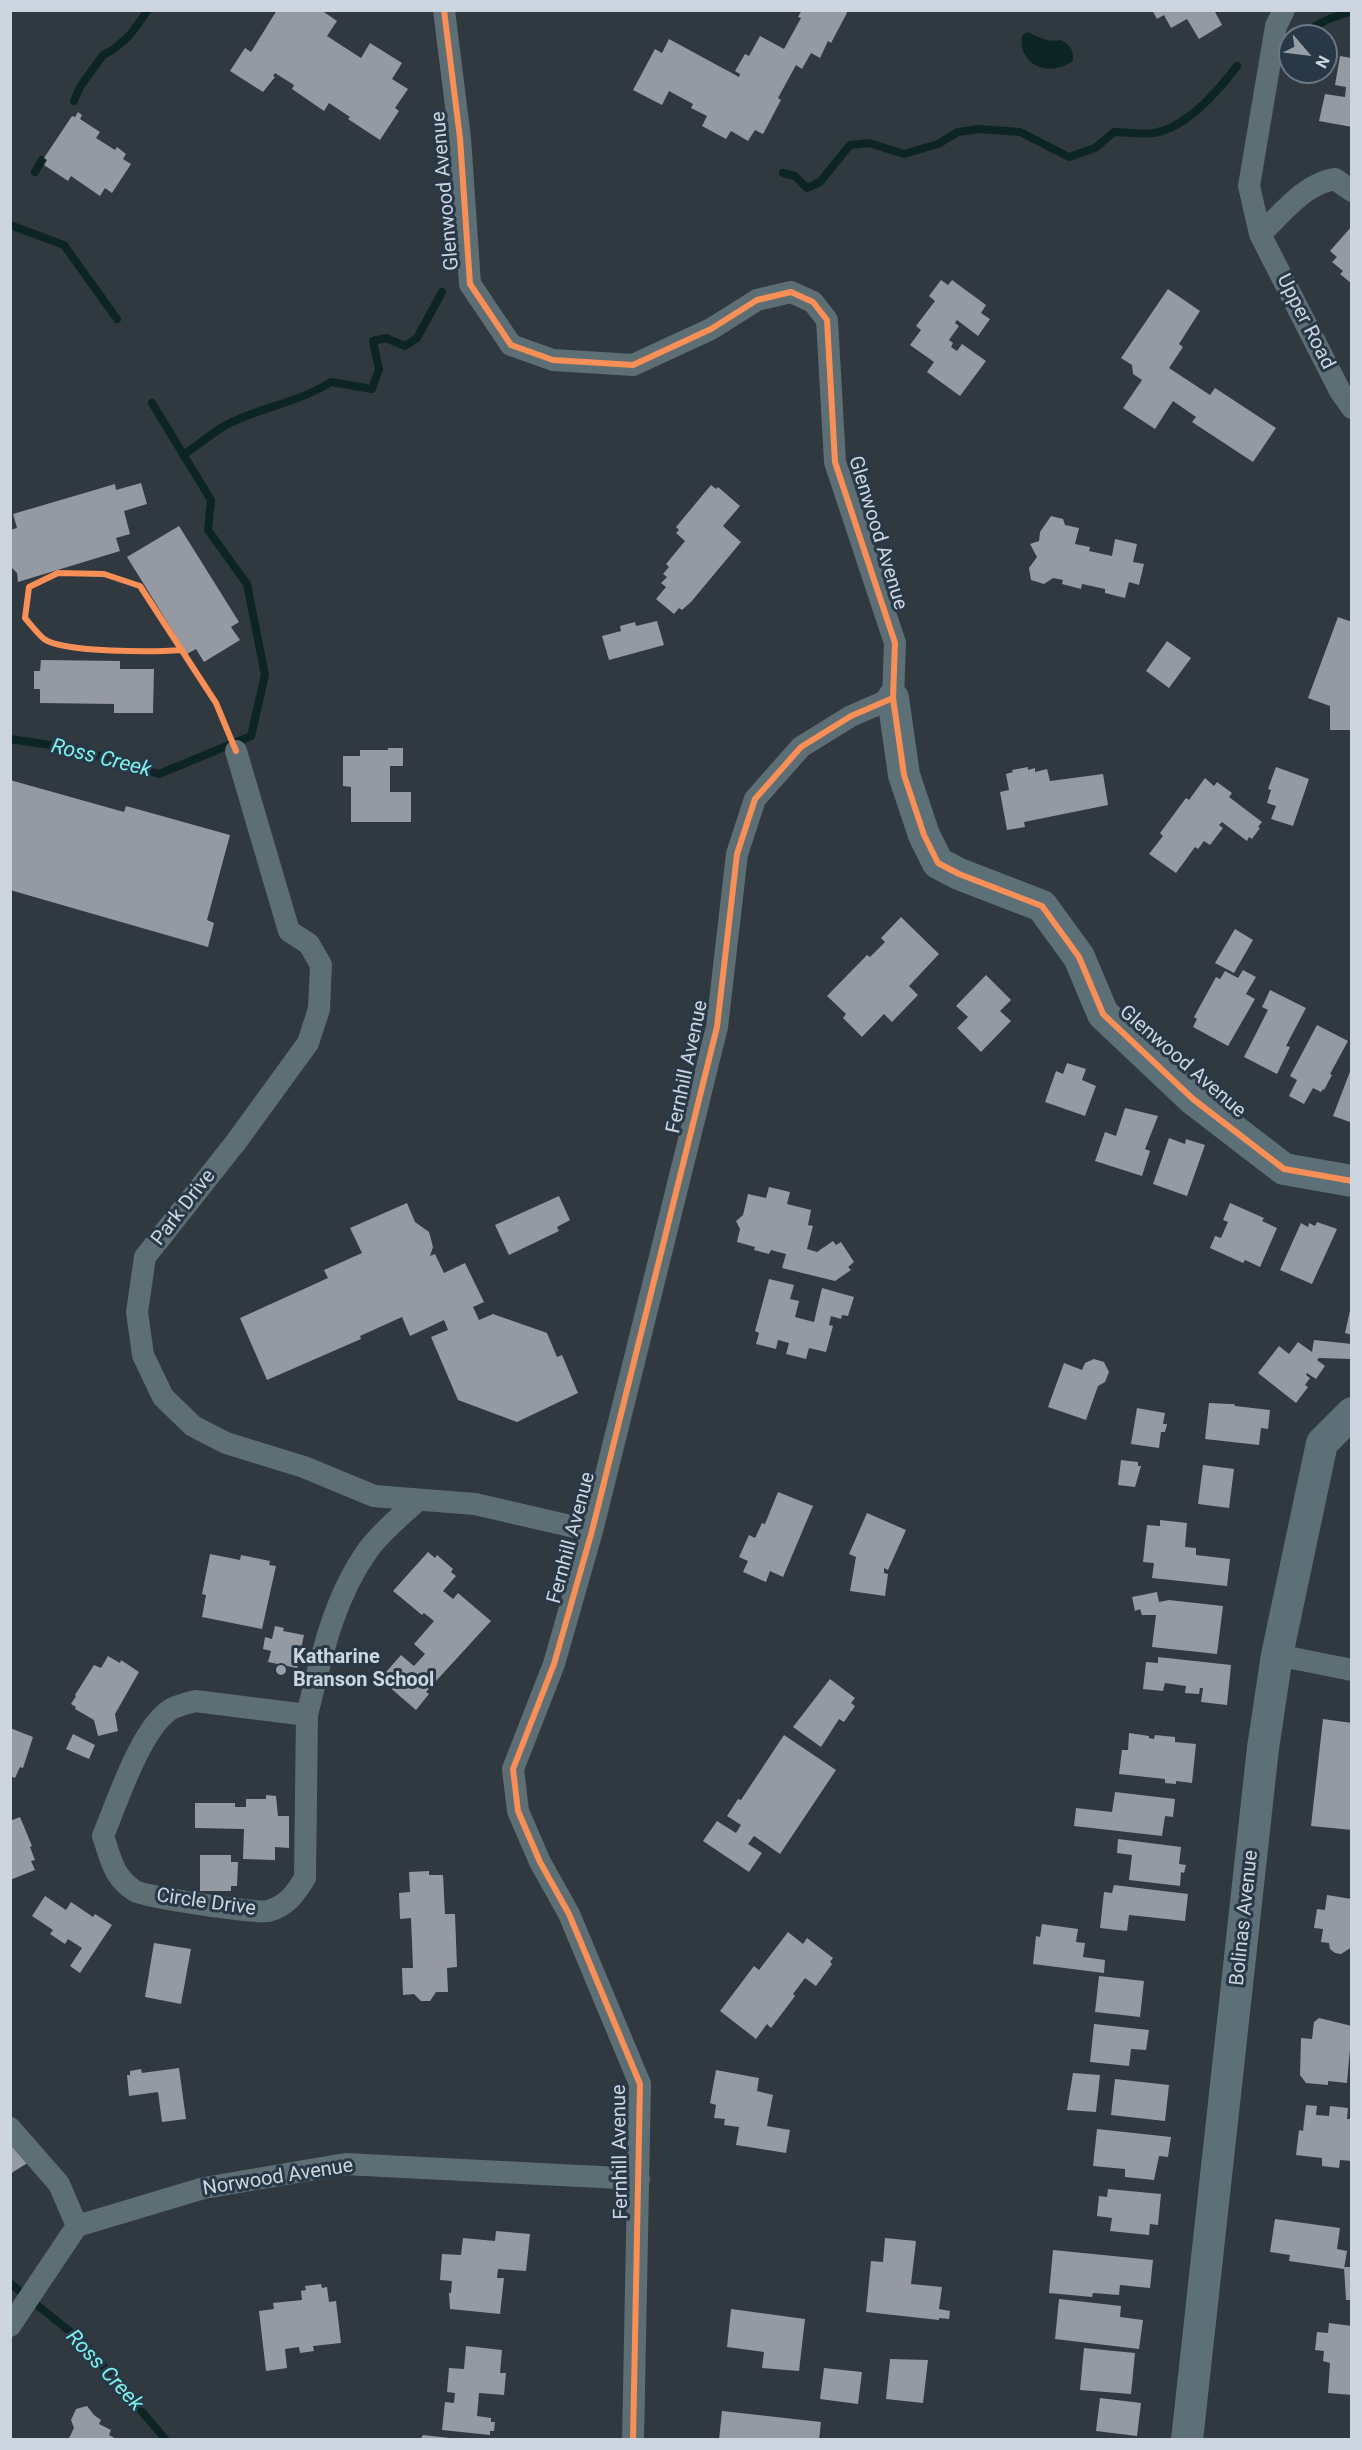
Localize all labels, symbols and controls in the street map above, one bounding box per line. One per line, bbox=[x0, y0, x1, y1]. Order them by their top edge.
north arrow bbox=[1278, 24, 1338, 84]
text: N bbox=[1312, 52, 1334, 71]
street label: Glenwood Avenue bbox=[427, 110, 465, 272]
street label: Upper Road bbox=[1271, 270, 1339, 374]
street label: Glenwood Avenue bbox=[842, 453, 912, 613]
water label: Ross Creek bbox=[48, 734, 154, 784]
street label: Fernhill Avenue bbox=[662, 998, 714, 1136]
street label: Glenwood Avenue bbox=[1114, 1001, 1250, 1123]
street label: Park Drive bbox=[147, 1165, 221, 1251]
street label: Fernhill Avenue bbox=[543, 1470, 601, 1606]
place label: Katharine Branson School bbox=[293, 1646, 434, 1693]
marker: Katharine Branson School bbox=[274, 1663, 288, 1677]
street label: Bolinas Avenue bbox=[1226, 1849, 1264, 1987]
street label: Circle Drive bbox=[155, 1884, 257, 1922]
street label: Fernhill Avenue bbox=[608, 2084, 634, 2220]
street label: Norwood Avenue bbox=[201, 2154, 355, 2202]
water label: Ross Creek bbox=[60, 2325, 148, 2417]

